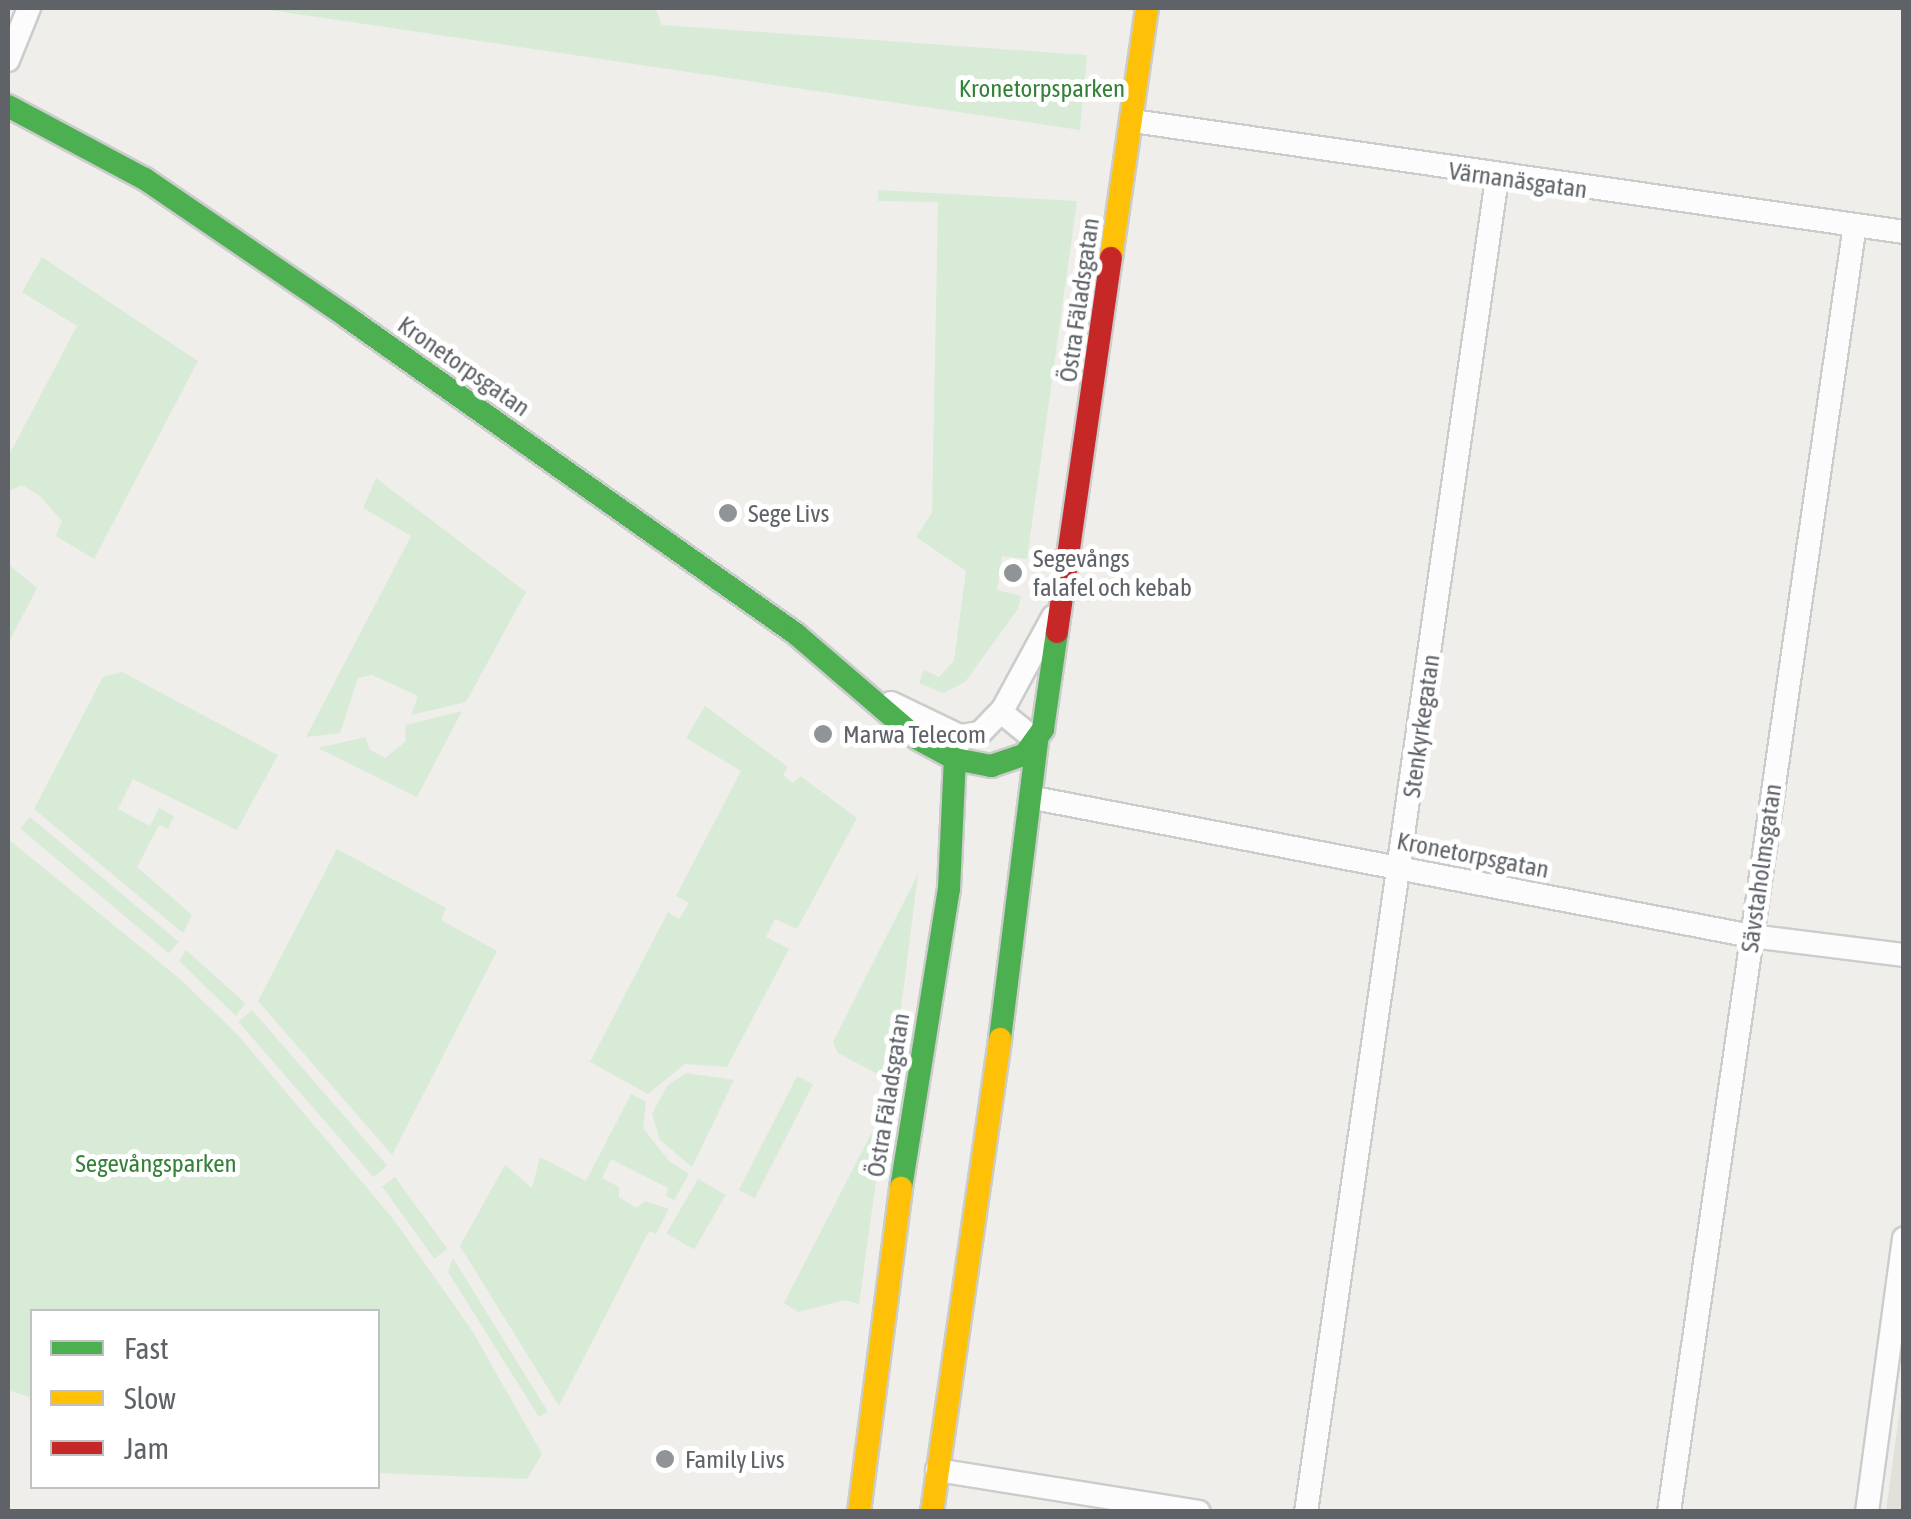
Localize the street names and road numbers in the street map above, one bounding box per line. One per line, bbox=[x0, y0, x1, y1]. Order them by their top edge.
street label: Värnanäsgatan bbox=[1447, 155, 1589, 205]
street label: Östra Fäladsgatan bbox=[1053, 216, 1105, 384]
street label: Kronetorpsgatan bbox=[392, 309, 536, 423]
street label: Stenkyrkegatan bbox=[1396, 652, 1446, 800]
street label: Sävstaholmsgatan bbox=[1734, 782, 1788, 954]
street label: Kronetorpsgatan bbox=[1394, 826, 1552, 884]
street label: Östra Fäladsgatan bbox=[860, 1011, 916, 1179]

